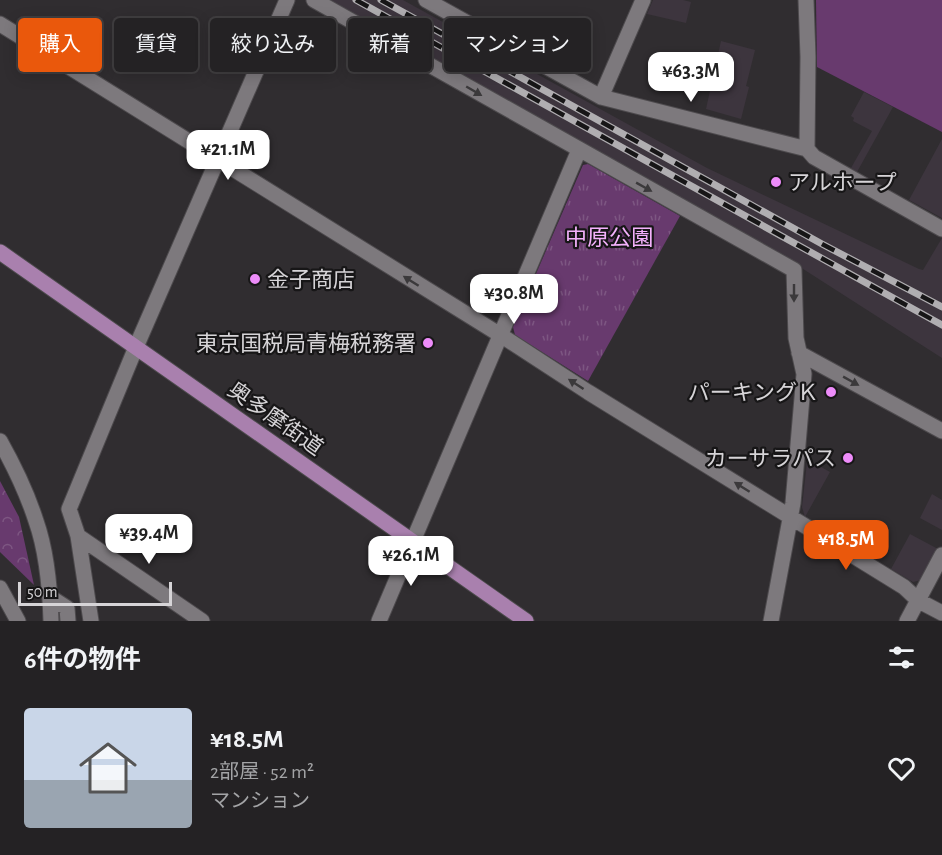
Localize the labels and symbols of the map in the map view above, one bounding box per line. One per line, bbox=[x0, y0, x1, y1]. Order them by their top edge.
pin: ¥63.3M bbox=[642, 52, 740, 103]
one-way arrow bbox=[466, 86, 483, 96]
pin: ¥21.1M bbox=[179, 130, 277, 181]
place label: アルホープ bbox=[788, 171, 896, 194]
marker: アルホープ bbox=[769, 175, 783, 189]
one-way arrow bbox=[636, 181, 652, 192]
park label: 中原公園 bbox=[565, 226, 653, 249]
place label: 金子商店 bbox=[267, 268, 355, 291]
marker: 金子商店 bbox=[248, 272, 262, 286]
pin: ¥30.8M bbox=[465, 274, 563, 325]
one-way arrow bbox=[403, 275, 419, 286]
one-way arrow bbox=[789, 284, 799, 303]
place label: 東京国税局青梅税務署 bbox=[196, 332, 416, 355]
marker: 東京国税局青梅税務署 bbox=[421, 336, 435, 350]
one-way arrow bbox=[842, 376, 859, 386]
street label: 奥多摩街道 bbox=[224, 377, 327, 459]
one-way arrow bbox=[568, 379, 584, 390]
place label: パーキングＫ bbox=[688, 381, 819, 404]
marker: パーキングＫ bbox=[824, 385, 838, 399]
place label: カーサラパス bbox=[705, 448, 836, 470]
marker: カーサラパス bbox=[841, 451, 855, 465]
one-way arrow bbox=[734, 481, 750, 492]
pin: ¥39.4M bbox=[100, 514, 198, 565]
pin: ¥18.5M bbox=[797, 520, 895, 571]
pin: ¥26.1M bbox=[362, 536, 460, 587]
scale bar bbox=[18, 579, 172, 606]

